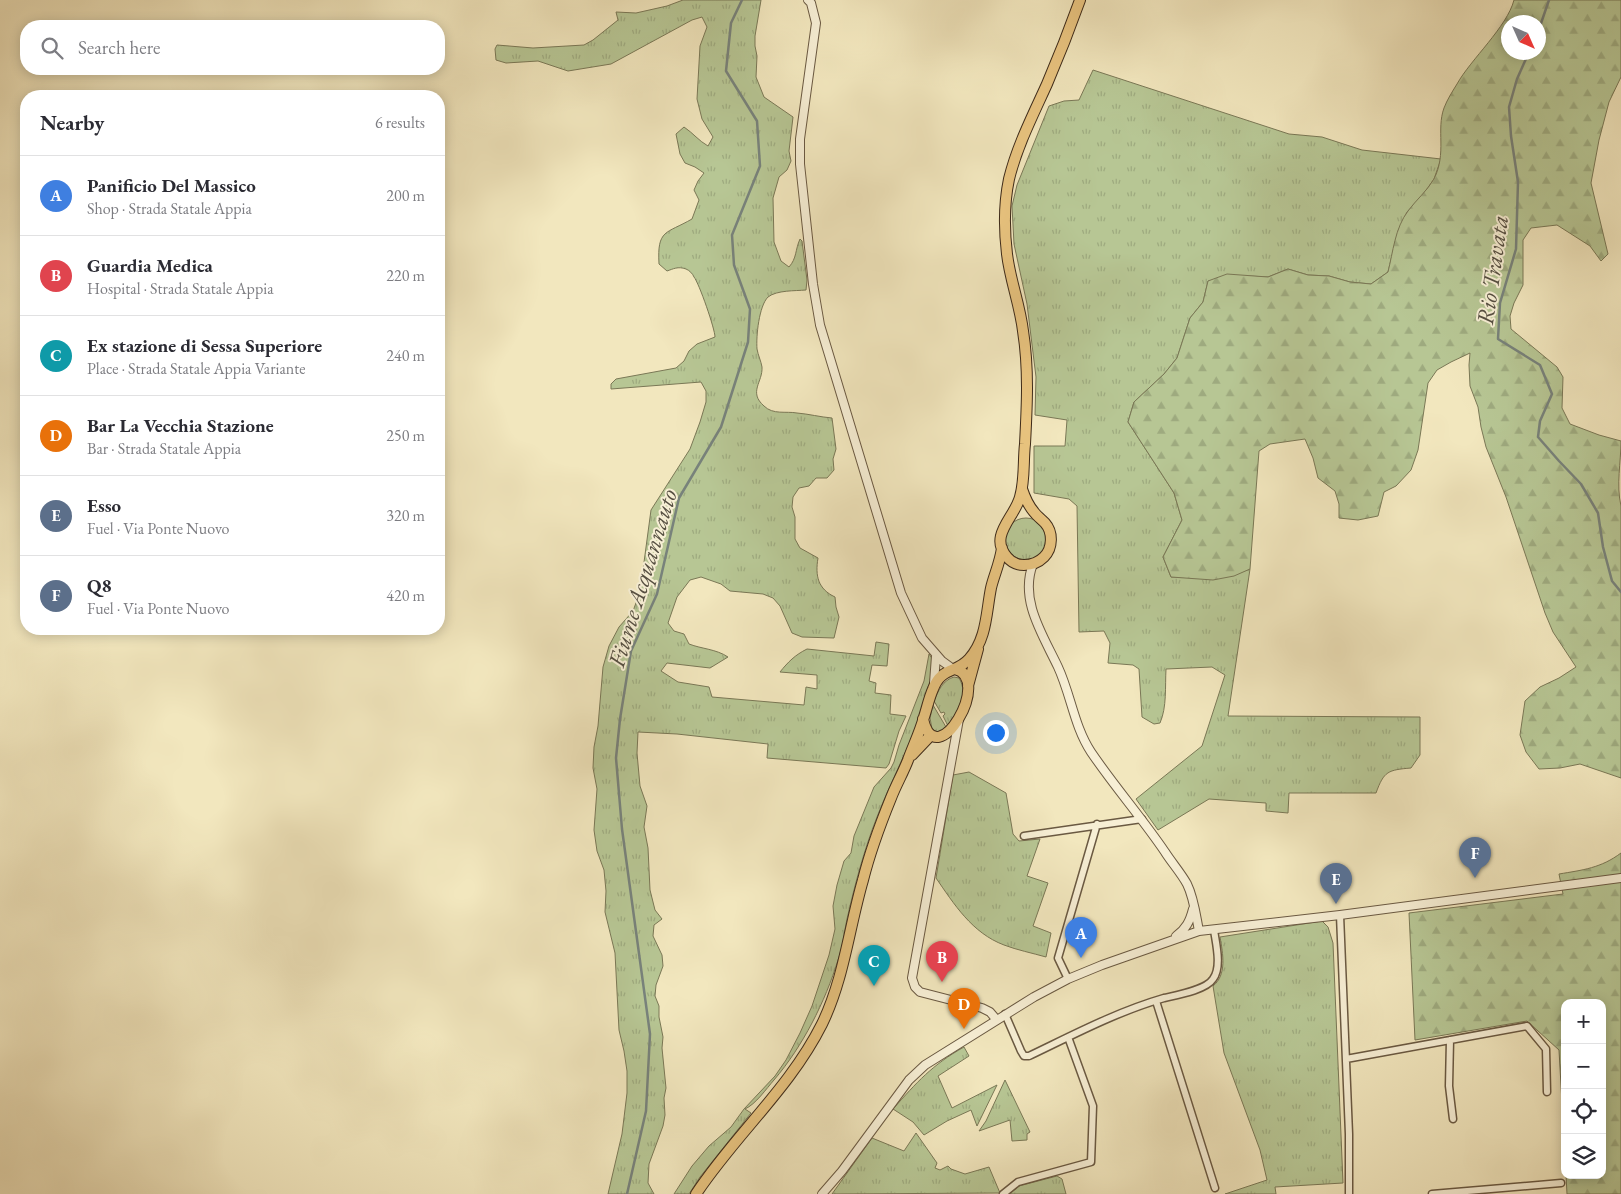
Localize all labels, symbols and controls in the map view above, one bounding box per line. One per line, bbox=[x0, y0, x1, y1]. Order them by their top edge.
north arrow bbox=[1501, 15, 1546, 60]
search box bbox=[20, 20, 445, 75]
icon: search bbox=[38, 34, 66, 62]
text: Search here bbox=[78, 35, 160, 60]
text: Nearby bbox=[40, 109, 104, 136]
text: 6 results bbox=[375, 112, 425, 133]
text: Panificio Del Massico bbox=[87, 173, 256, 198]
text: A bbox=[50, 185, 62, 206]
text: 200 m bbox=[386, 185, 425, 206]
text: Shop · Strada Statale Appia bbox=[87, 198, 252, 219]
water label: Rio Travata bbox=[1469, 213, 1515, 327]
text: Guardia Medica bbox=[87, 253, 213, 278]
text: B bbox=[51, 265, 61, 286]
text: 220 m bbox=[386, 265, 425, 286]
text: Hospital · Strada Statale Appia bbox=[87, 278, 274, 299]
text: Ex stazione di Sessa Superiore bbox=[87, 333, 322, 358]
text: C bbox=[50, 345, 62, 366]
text: 240 m bbox=[386, 345, 425, 366]
text: Place · Strada Statale Appia Variante bbox=[87, 358, 306, 379]
text: Bar La Vecchia Stazione bbox=[87, 413, 274, 438]
text: D bbox=[50, 425, 62, 446]
text: 250 m bbox=[386, 425, 425, 446]
text: Bar · Strada Statale Appia bbox=[87, 438, 241, 459]
water label: Fiume Acquannauto bbox=[600, 485, 685, 672]
text: Esso bbox=[87, 493, 121, 518]
text: E bbox=[51, 505, 61, 526]
text: 320 m bbox=[386, 505, 425, 526]
text: Fuel · Via Ponte Nuovo bbox=[87, 518, 229, 539]
text: Q8 bbox=[87, 573, 112, 598]
text: F bbox=[52, 585, 60, 606]
text: 420 m bbox=[386, 585, 425, 606]
text: Fuel · Via Ponte Nuovo bbox=[87, 598, 229, 619]
your location bbox=[983, 720, 1009, 746]
pin: F bbox=[1459, 837, 1491, 878]
pin: E bbox=[1320, 863, 1352, 904]
pin: A bbox=[1065, 917, 1097, 958]
pin: B bbox=[926, 941, 958, 982]
pin: C bbox=[858, 945, 890, 986]
pin: D bbox=[948, 988, 980, 1029]
map controls bbox=[1561, 999, 1606, 1179]
button: + bbox=[1561, 999, 1606, 1044]
button: − bbox=[1561, 1044, 1606, 1089]
button: locate bbox=[1561, 1089, 1606, 1134]
button: layers bbox=[1561, 1134, 1606, 1179]

